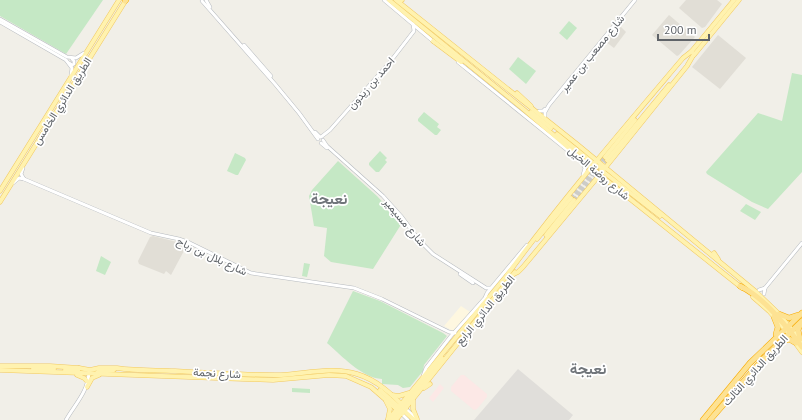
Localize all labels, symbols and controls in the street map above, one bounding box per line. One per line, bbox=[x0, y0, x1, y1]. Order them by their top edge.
street label: شارع مصعب بن عمير bbox=[556, 12, 628, 96]
scale bar bbox=[658, 16, 709, 42]
text: 200 m bbox=[664, 22, 697, 37]
street label: احمد بن زيدون bbox=[345, 54, 397, 112]
street label: الطريق الدائري الخامس bbox=[30, 55, 97, 149]
street label: شارع روضة الخيل bbox=[565, 143, 633, 204]
district label: نعيجة bbox=[311, 189, 347, 208]
street label: شارع مسيمير bbox=[379, 194, 430, 250]
street label: شارع بلال بن رباح bbox=[174, 234, 250, 279]
street label: الطريق الدائري الرابع bbox=[452, 272, 520, 350]
street label: الطريق الدائري الثالث bbox=[719, 332, 793, 410]
district label: نعيجة bbox=[570, 359, 606, 378]
street label: شارع نجمة bbox=[193, 365, 242, 382]

